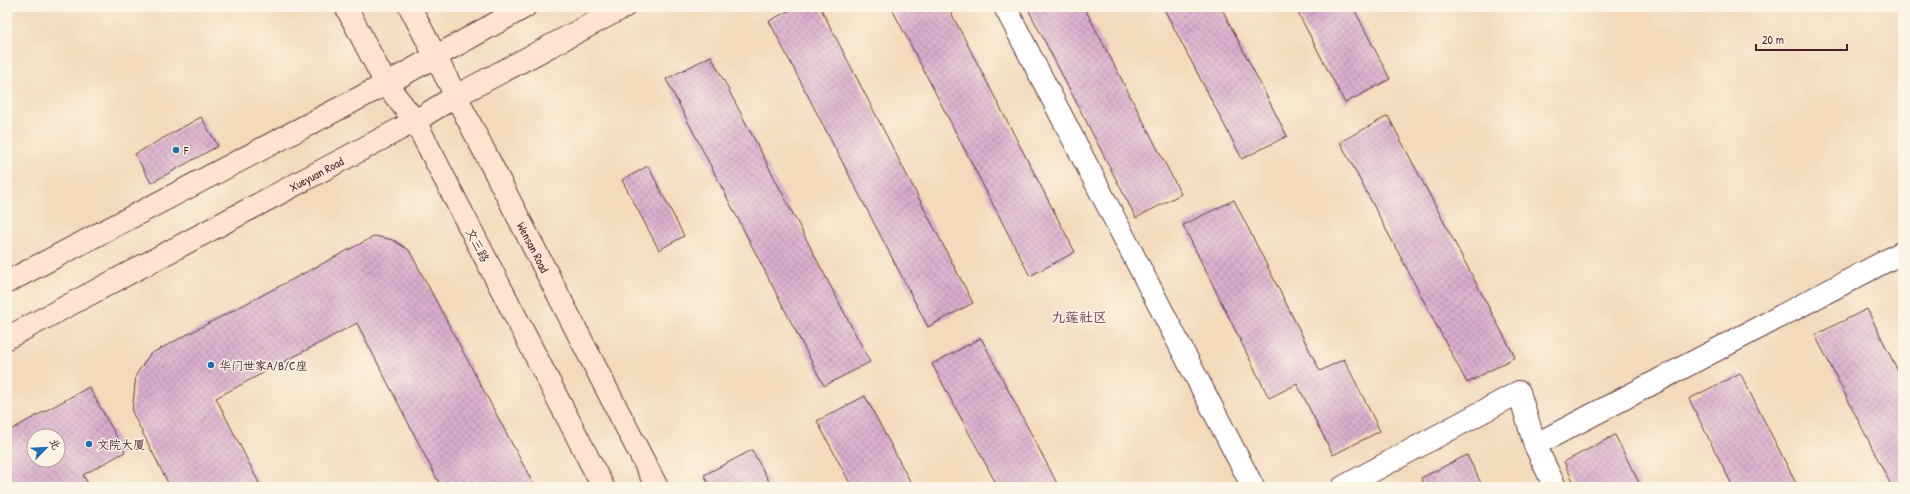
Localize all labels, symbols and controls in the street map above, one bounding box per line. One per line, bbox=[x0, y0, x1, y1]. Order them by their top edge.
scale bar bbox=[1756, 26, 1847, 52]
text: 20 m bbox=[1762, 31, 1784, 48]
place label: F bbox=[183, 142, 189, 159]
marker: F bbox=[171, 145, 181, 155]
street label: Xueyuan Road bbox=[286, 152, 346, 195]
street label: Wensan Road bbox=[513, 219, 554, 276]
street label: 文三路 bbox=[462, 225, 494, 265]
district label: 九莲社区 bbox=[1051, 307, 1107, 326]
place label: 华门世家A/B/C座 bbox=[219, 357, 308, 374]
marker: 华门世家A/B/C座 bbox=[206, 360, 216, 370]
north arrow bbox=[26, 428, 66, 468]
text: 北 bbox=[47, 436, 64, 452]
place label: 文院大厦 bbox=[97, 436, 145, 453]
marker: 文院大厦 bbox=[84, 439, 94, 449]

